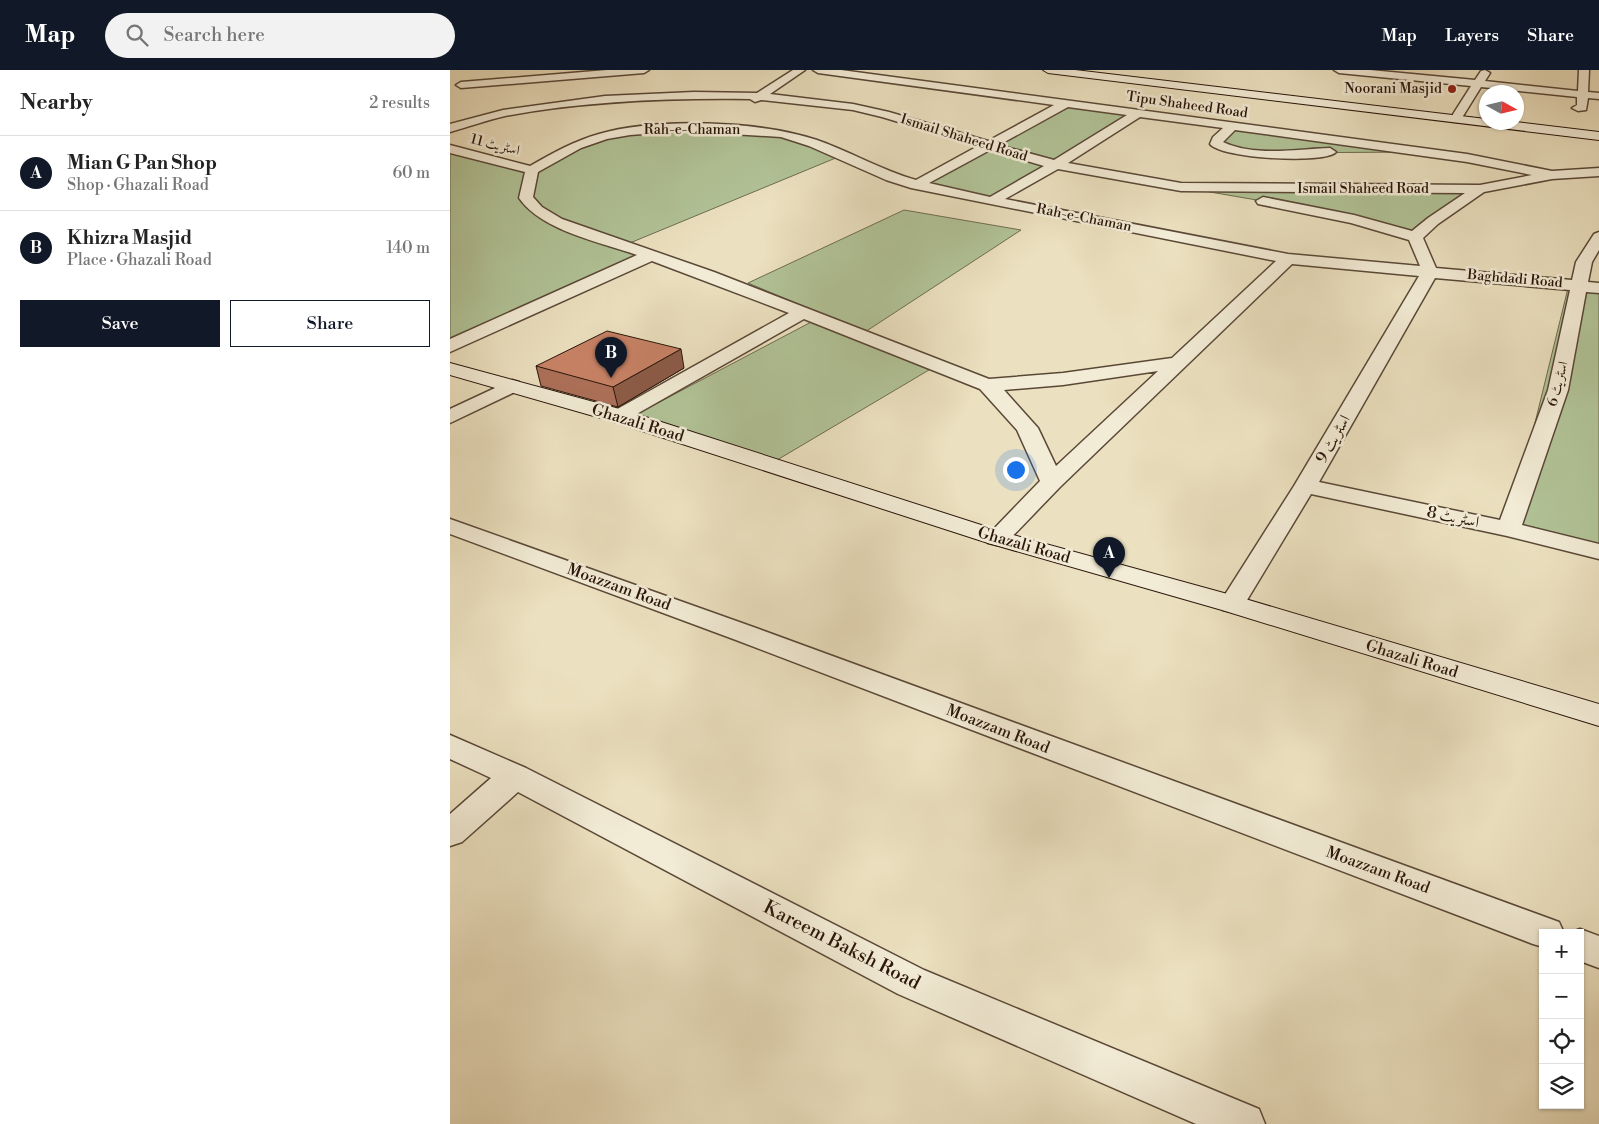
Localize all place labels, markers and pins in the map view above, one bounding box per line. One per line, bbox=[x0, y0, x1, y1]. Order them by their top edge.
place label: Noorani Masjid bbox=[1344, 80, 1442, 98]
marker: Noorani Masjid bbox=[1446, 83, 1458, 95]
pin: B bbox=[595, 337, 627, 378]
pin: A bbox=[1093, 537, 1125, 578]

